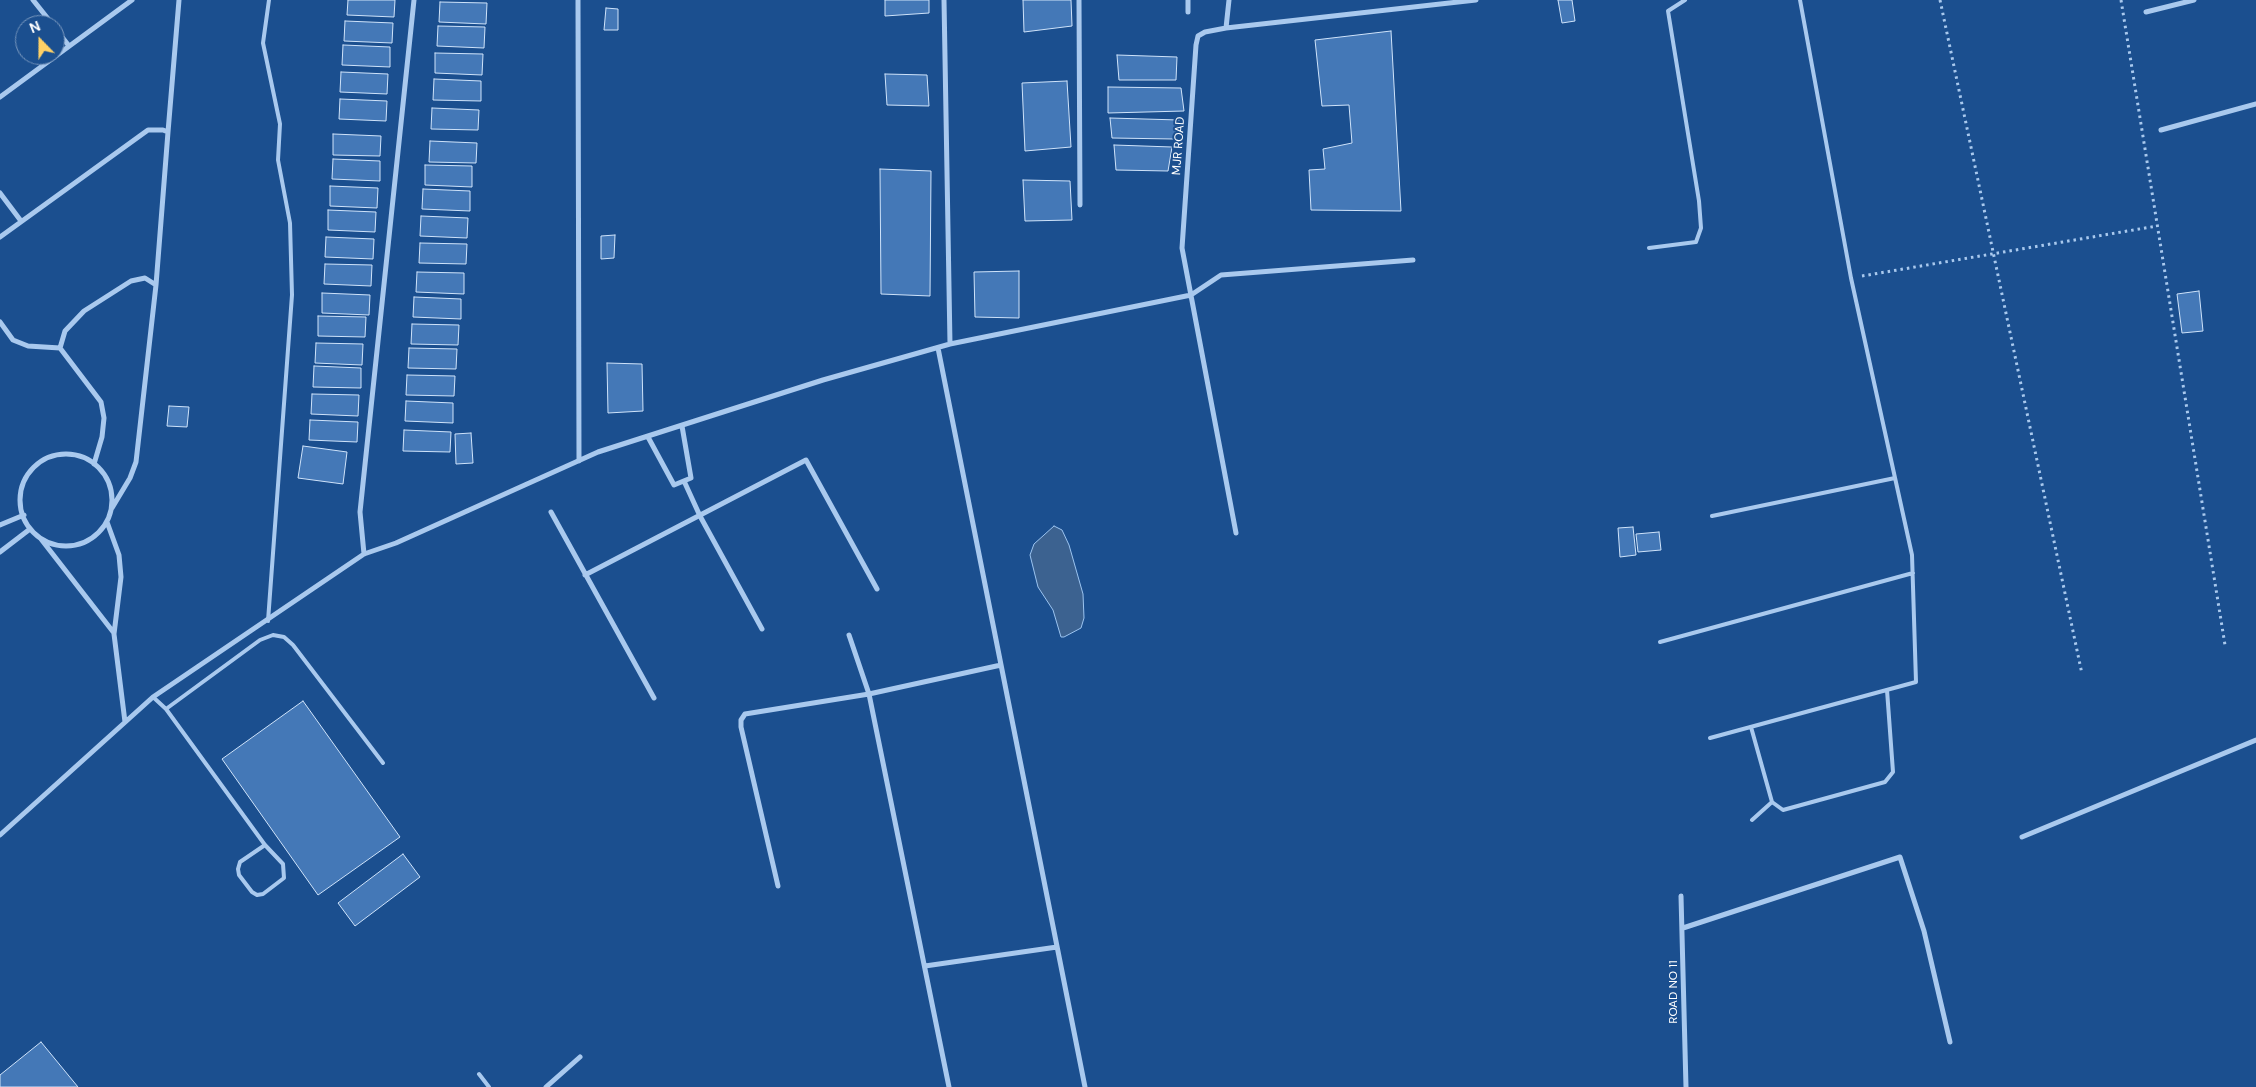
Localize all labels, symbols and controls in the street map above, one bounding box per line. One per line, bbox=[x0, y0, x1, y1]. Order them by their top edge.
north arrow bbox=[15, 15, 65, 65]
text: N bbox=[27, 17, 43, 37]
street label: MJR ROAD bbox=[1170, 116, 1188, 176]
street label: ROAD NO 11 bbox=[1667, 960, 1681, 1024]

